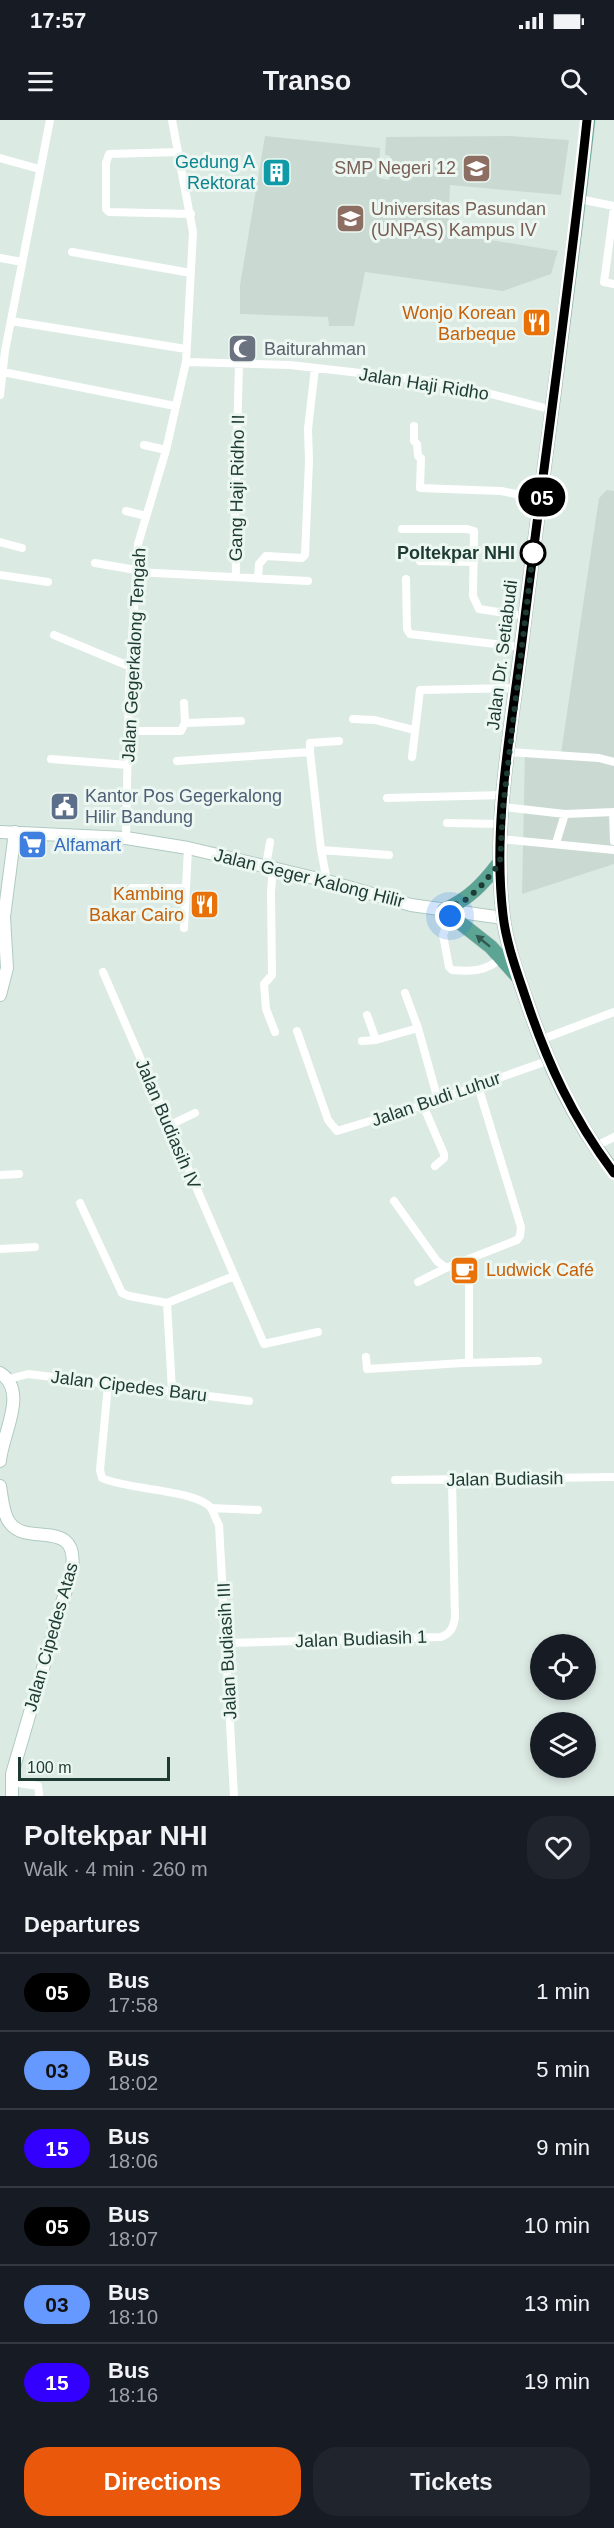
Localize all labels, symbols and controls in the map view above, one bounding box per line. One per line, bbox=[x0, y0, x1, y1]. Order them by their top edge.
text: 17:57 bbox=[30, 8, 86, 33]
icon: menu bbox=[24, 65, 57, 98]
icon: search bbox=[557, 65, 590, 98]
text: Transo bbox=[263, 66, 351, 96]
place label: Gedung A Rektorat bbox=[175, 152, 255, 193]
school or university icon: SMP Negeri 12 bbox=[461, 152, 493, 184]
building icon: Gedung A Rektorat bbox=[260, 156, 292, 188]
place label: SMP Negeri 12 bbox=[334, 158, 456, 178]
place label: Universitas Pasundan (UNPAS) Kampus IV bbox=[371, 199, 546, 240]
school or university icon: Universitas Pasundan (UNPAS) Kampus IV bbox=[334, 203, 366, 235]
place label: Wonjo Korean Barbeque bbox=[402, 303, 516, 344]
restaurant icon: Wonjo Korean Barbeque bbox=[521, 307, 553, 339]
mosque icon: Baiturahman bbox=[227, 333, 259, 365]
place label: Baiturahman bbox=[264, 339, 366, 359]
street label: Jalan Haji Ridho bbox=[358, 364, 490, 404]
street label: Gang Haji Ridho II bbox=[226, 414, 248, 562]
line badge: 05 bbox=[515, 478, 569, 517]
text: 05 bbox=[530, 486, 554, 509]
marker: Poltekpar NHI bbox=[520, 540, 546, 566]
place label: Poltekpar NHI bbox=[397, 543, 515, 563]
street label: Jalan Gegerkalong Tengah bbox=[118, 547, 150, 763]
street label: Jalan Dr. Setiabudi bbox=[483, 579, 521, 731]
place label: Kantor Pos Gegerkalong Hilir Bandung bbox=[85, 786, 282, 827]
public building icon: Kantor Pos Gegerkalong Hilir Bandung bbox=[48, 790, 80, 822]
supermarket icon: Alfamart bbox=[17, 829, 49, 861]
place label: Alfamart bbox=[54, 835, 121, 855]
street label: Jalan Geger Kalong Hilir bbox=[212, 845, 406, 911]
place label: Kambing Bakar Cairo bbox=[89, 884, 184, 925]
restaurant icon: Kambing Bakar Cairo bbox=[189, 888, 221, 920]
your location bbox=[435, 901, 465, 931]
one-way arrow bbox=[475, 935, 491, 948]
street label: Jalan Budiasih IV bbox=[132, 1056, 204, 1192]
street label: Jalan Budi Luhur bbox=[369, 1068, 503, 1130]
cafe icon: Ludwick Café bbox=[449, 1254, 481, 1286]
place label: Ludwick Café bbox=[486, 1260, 594, 1280]
street label: Jalan Cipedes Baru bbox=[50, 1367, 208, 1405]
street label: Jalan Budiasih bbox=[446, 1468, 564, 1490]
street label: Jalan Cipedes Atas bbox=[20, 1560, 82, 1714]
street label: Jalan Budiasih III bbox=[213, 1582, 241, 1720]
street label: Jalan Budiasih 1 bbox=[295, 1627, 427, 1651]
map controls bbox=[530, 1634, 596, 1778]
button: locate bbox=[530, 1634, 596, 1700]
button: layers bbox=[530, 1712, 596, 1778]
scale bar bbox=[18, 1754, 170, 1782]
text: 100 m bbox=[27, 1759, 71, 1776]
button: heart bbox=[527, 1816, 590, 1879]
text: Poltekpar NHI bbox=[24, 1820, 208, 1851]
text: Walk · 4 min · 260 m bbox=[24, 1858, 208, 1880]
text: Departures bbox=[24, 1912, 140, 1937]
text: Bus bbox=[108, 1968, 150, 1993]
text: 1 min bbox=[536, 1979, 590, 2004]
text: 05 bbox=[45, 1981, 69, 2004]
text: 17:58 bbox=[108, 1994, 158, 2016]
text: Bus bbox=[108, 2046, 150, 2071]
text: 5 min bbox=[536, 2057, 590, 2082]
text: 03 bbox=[45, 2059, 69, 2082]
text: 18:02 bbox=[108, 2072, 158, 2094]
text: Bus bbox=[108, 2124, 150, 2149]
text: 9 min bbox=[536, 2135, 590, 2160]
text: 15 bbox=[45, 2137, 69, 2160]
text: 18:06 bbox=[108, 2150, 158, 2172]
text: Bus bbox=[108, 2202, 150, 2227]
text: 10 min bbox=[524, 2213, 590, 2238]
text: 05 bbox=[45, 2215, 69, 2238]
text: 18:07 bbox=[108, 2228, 158, 2250]
text: Bus bbox=[108, 2280, 150, 2305]
text: 13 min bbox=[524, 2291, 590, 2316]
text: 03 bbox=[45, 2293, 69, 2316]
text: 18:10 bbox=[108, 2306, 158, 2328]
text: Bus bbox=[108, 2358, 150, 2383]
text: 19 min bbox=[524, 2369, 590, 2394]
text: 15 bbox=[45, 2371, 69, 2394]
text: 18:16 bbox=[108, 2384, 158, 2406]
button: Directions bbox=[24, 2447, 301, 2516]
button: Tickets bbox=[313, 2447, 590, 2516]

